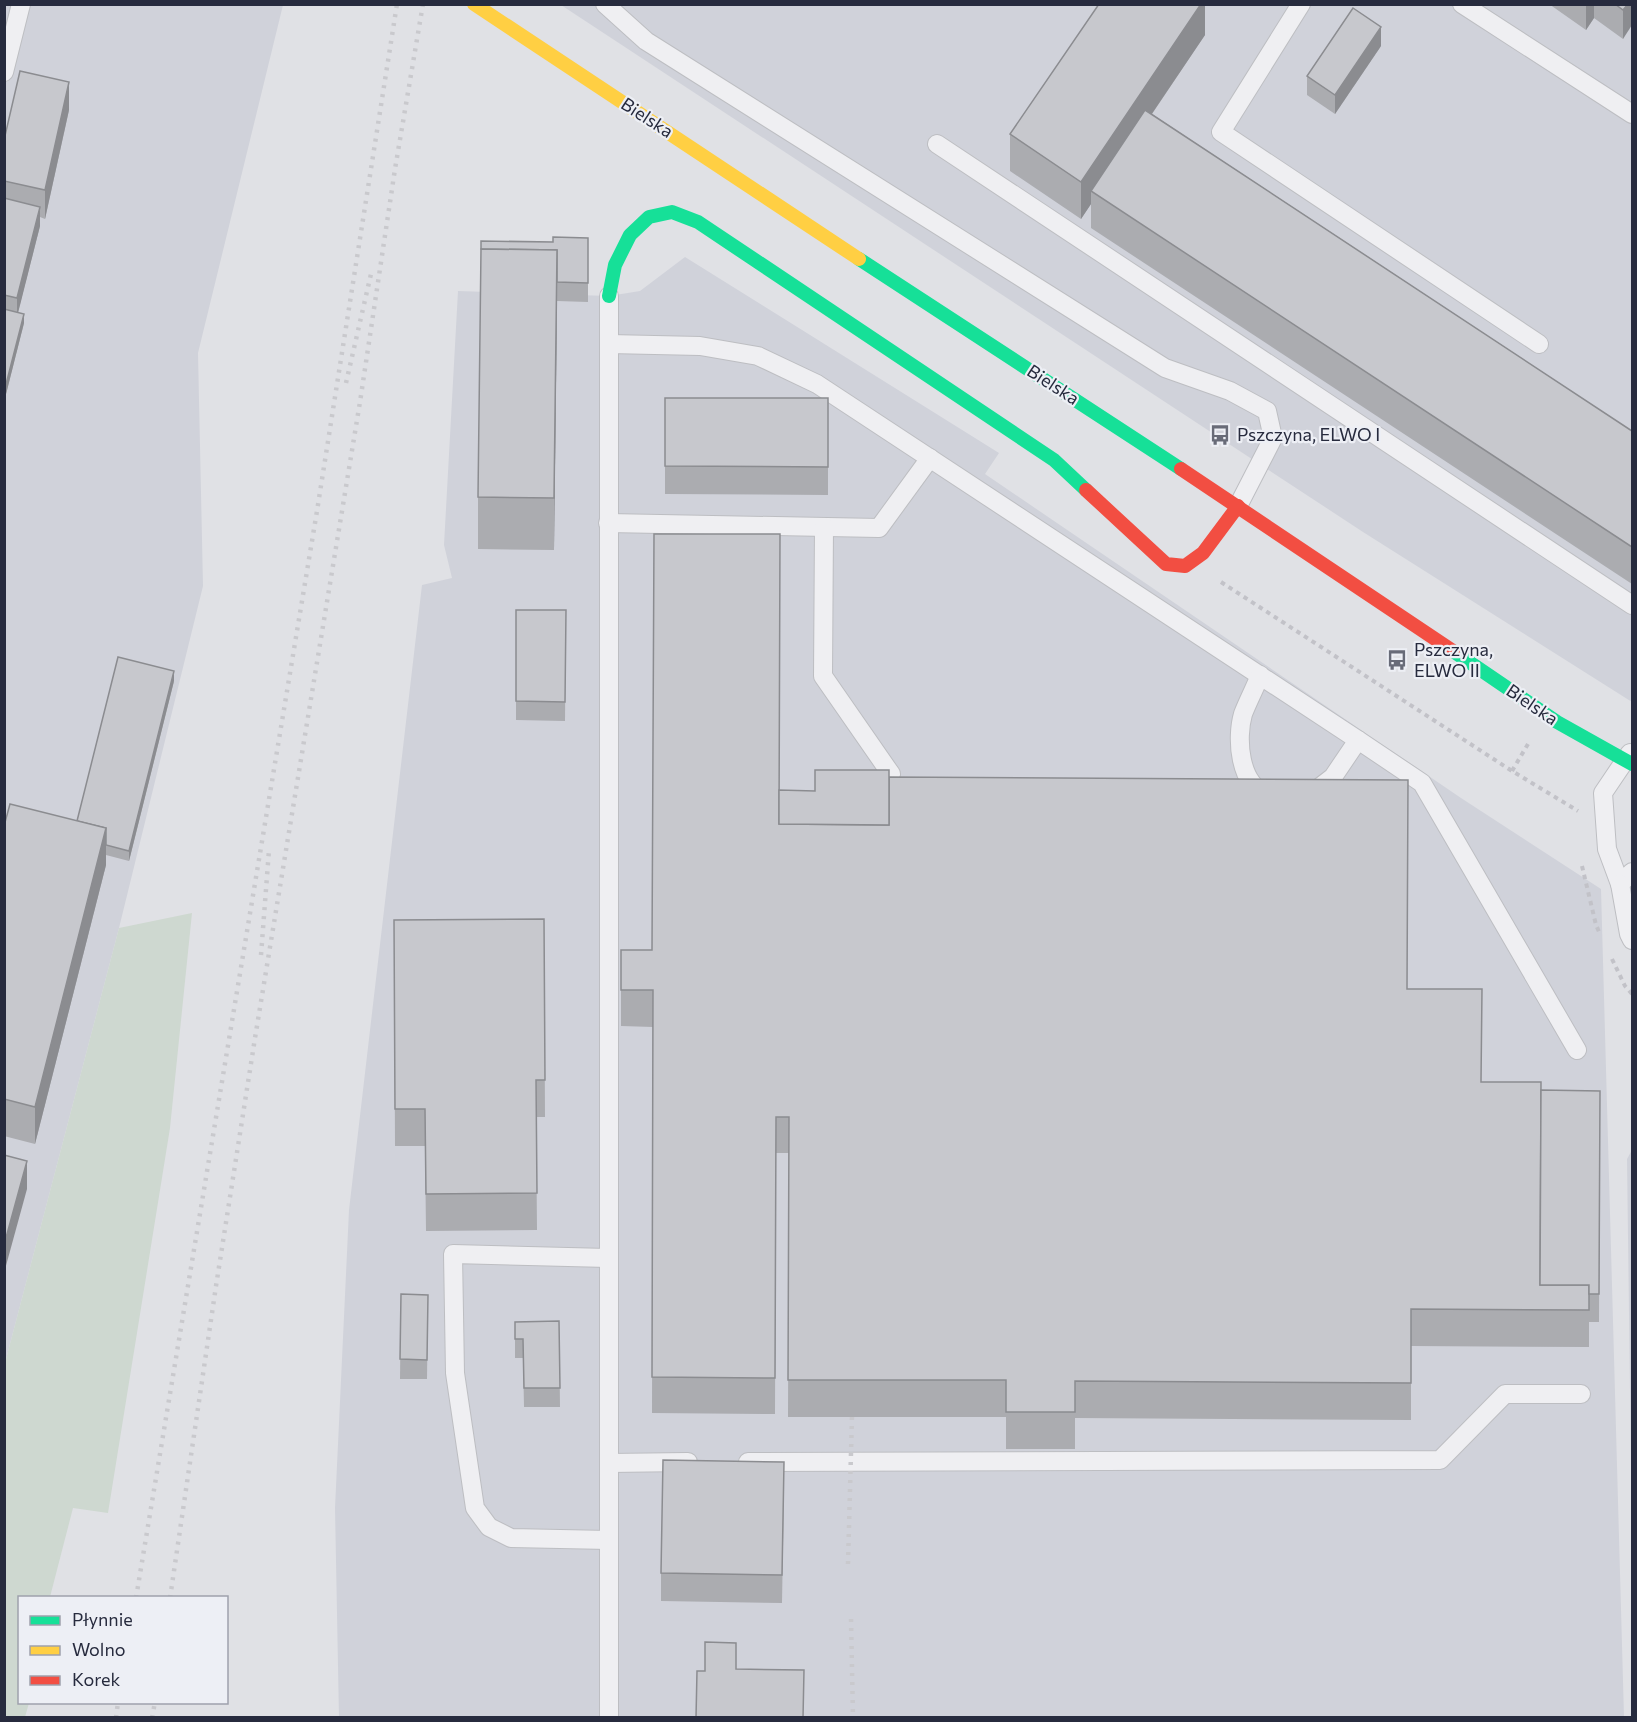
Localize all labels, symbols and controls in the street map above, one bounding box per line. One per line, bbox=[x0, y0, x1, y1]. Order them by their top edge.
street label: Bielska bbox=[617, 92, 678, 142]
street label: Bielska bbox=[1023, 359, 1084, 409]
bus stop icon: Pszczyna, ELWO I bbox=[1208, 423, 1232, 447]
place label: Pszczyna, ELWO I bbox=[1237, 423, 1380, 445]
place label: Pszczyna, ELWO II bbox=[1414, 638, 1493, 681]
bus stop icon: Pszczyna, ELWO II bbox=[1385, 648, 1409, 672]
street label: Bielska bbox=[1502, 679, 1563, 729]
legend bbox=[18, 1596, 228, 1704]
text: Płynnie bbox=[72, 1608, 133, 1630]
text: Wolno bbox=[72, 1638, 126, 1660]
text: Korek bbox=[72, 1668, 121, 1690]

